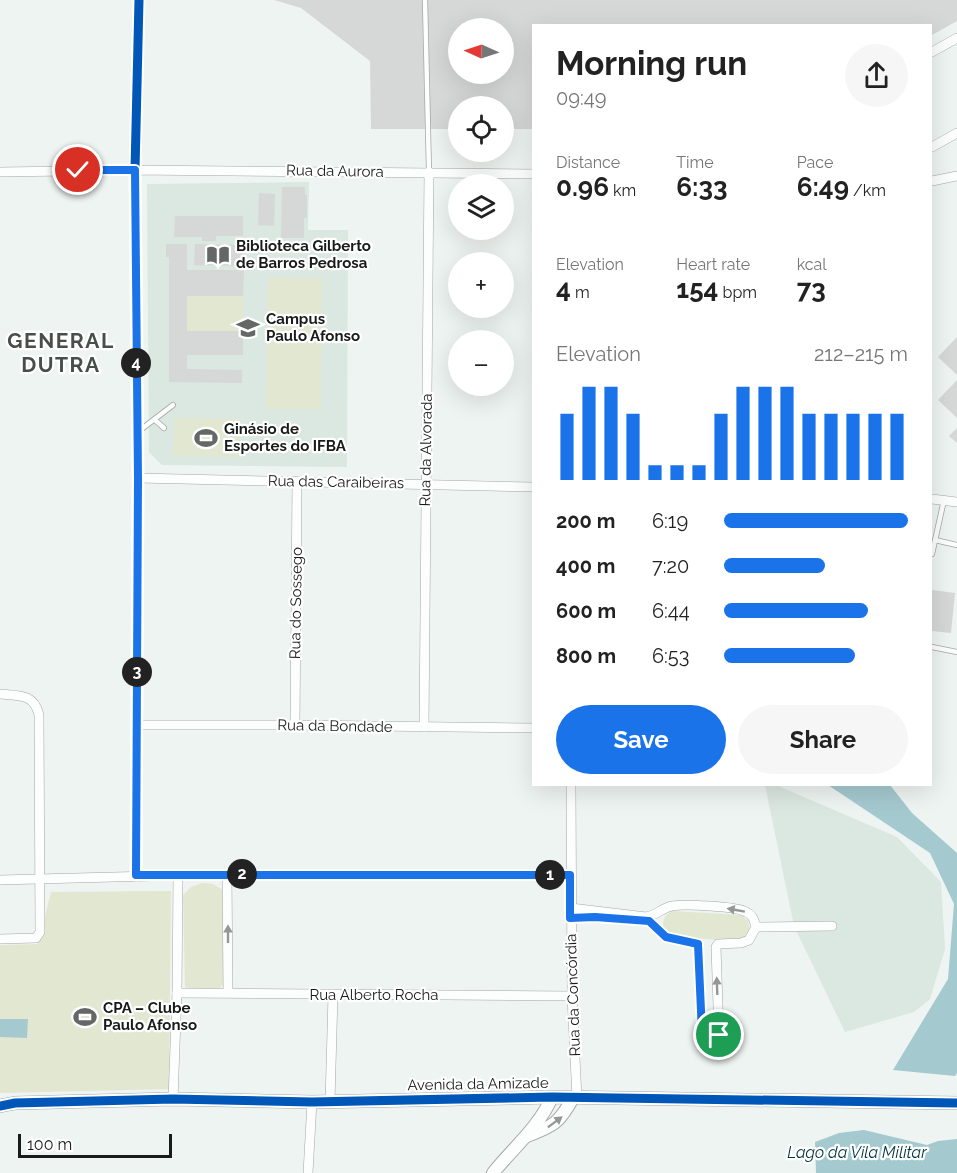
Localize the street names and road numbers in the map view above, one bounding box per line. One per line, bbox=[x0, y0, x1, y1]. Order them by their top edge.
street label: Rua da Aurora bbox=[286, 161, 384, 181]
street label: Rua da Alvorada bbox=[416, 393, 436, 507]
street label: Rua das Caraibeiras bbox=[268, 472, 404, 492]
street label: Rua do Sossego bbox=[286, 547, 306, 659]
street label: Rua da Bondade bbox=[277, 716, 393, 736]
street label: Rua da Concórdia bbox=[562, 933, 584, 1057]
street label: Rua Alberto Rocha bbox=[310, 986, 438, 1004]
street label: Avenida da Amizade bbox=[407, 1074, 549, 1094]

